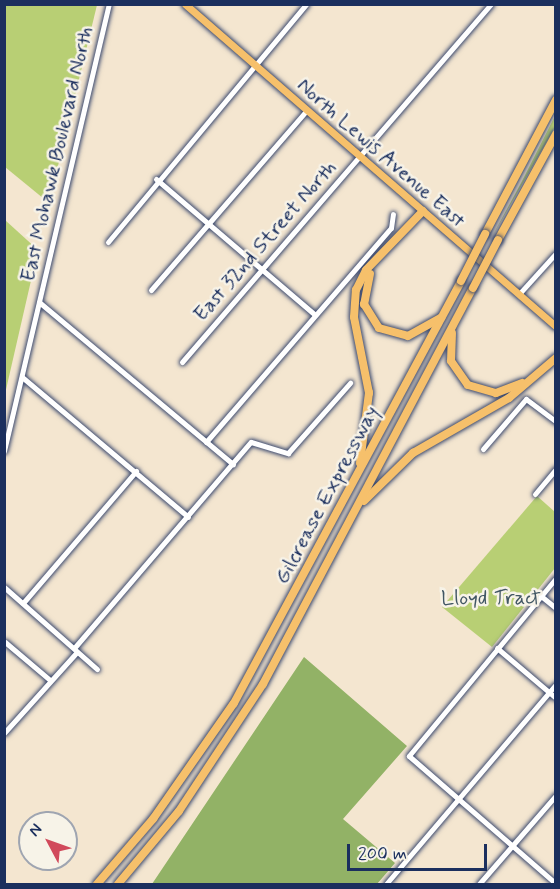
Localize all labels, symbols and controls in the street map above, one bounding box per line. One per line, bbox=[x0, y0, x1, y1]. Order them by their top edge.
street label: East Mohawk Boulevard North bbox=[15, 24, 99, 284]
street label: North Lewis Avenue East bbox=[290, 72, 472, 234]
street label: East 32nd Street North bbox=[188, 156, 342, 326]
street label: Gilcrease Expressway bbox=[269, 401, 385, 589]
park label: Lloyd Tract bbox=[443, 585, 539, 611]
north arrow bbox=[18, 811, 78, 871]
text: N bbox=[24, 819, 47, 841]
scale bar bbox=[350, 832, 490, 870]
text: 200 m bbox=[358, 842, 407, 866]

